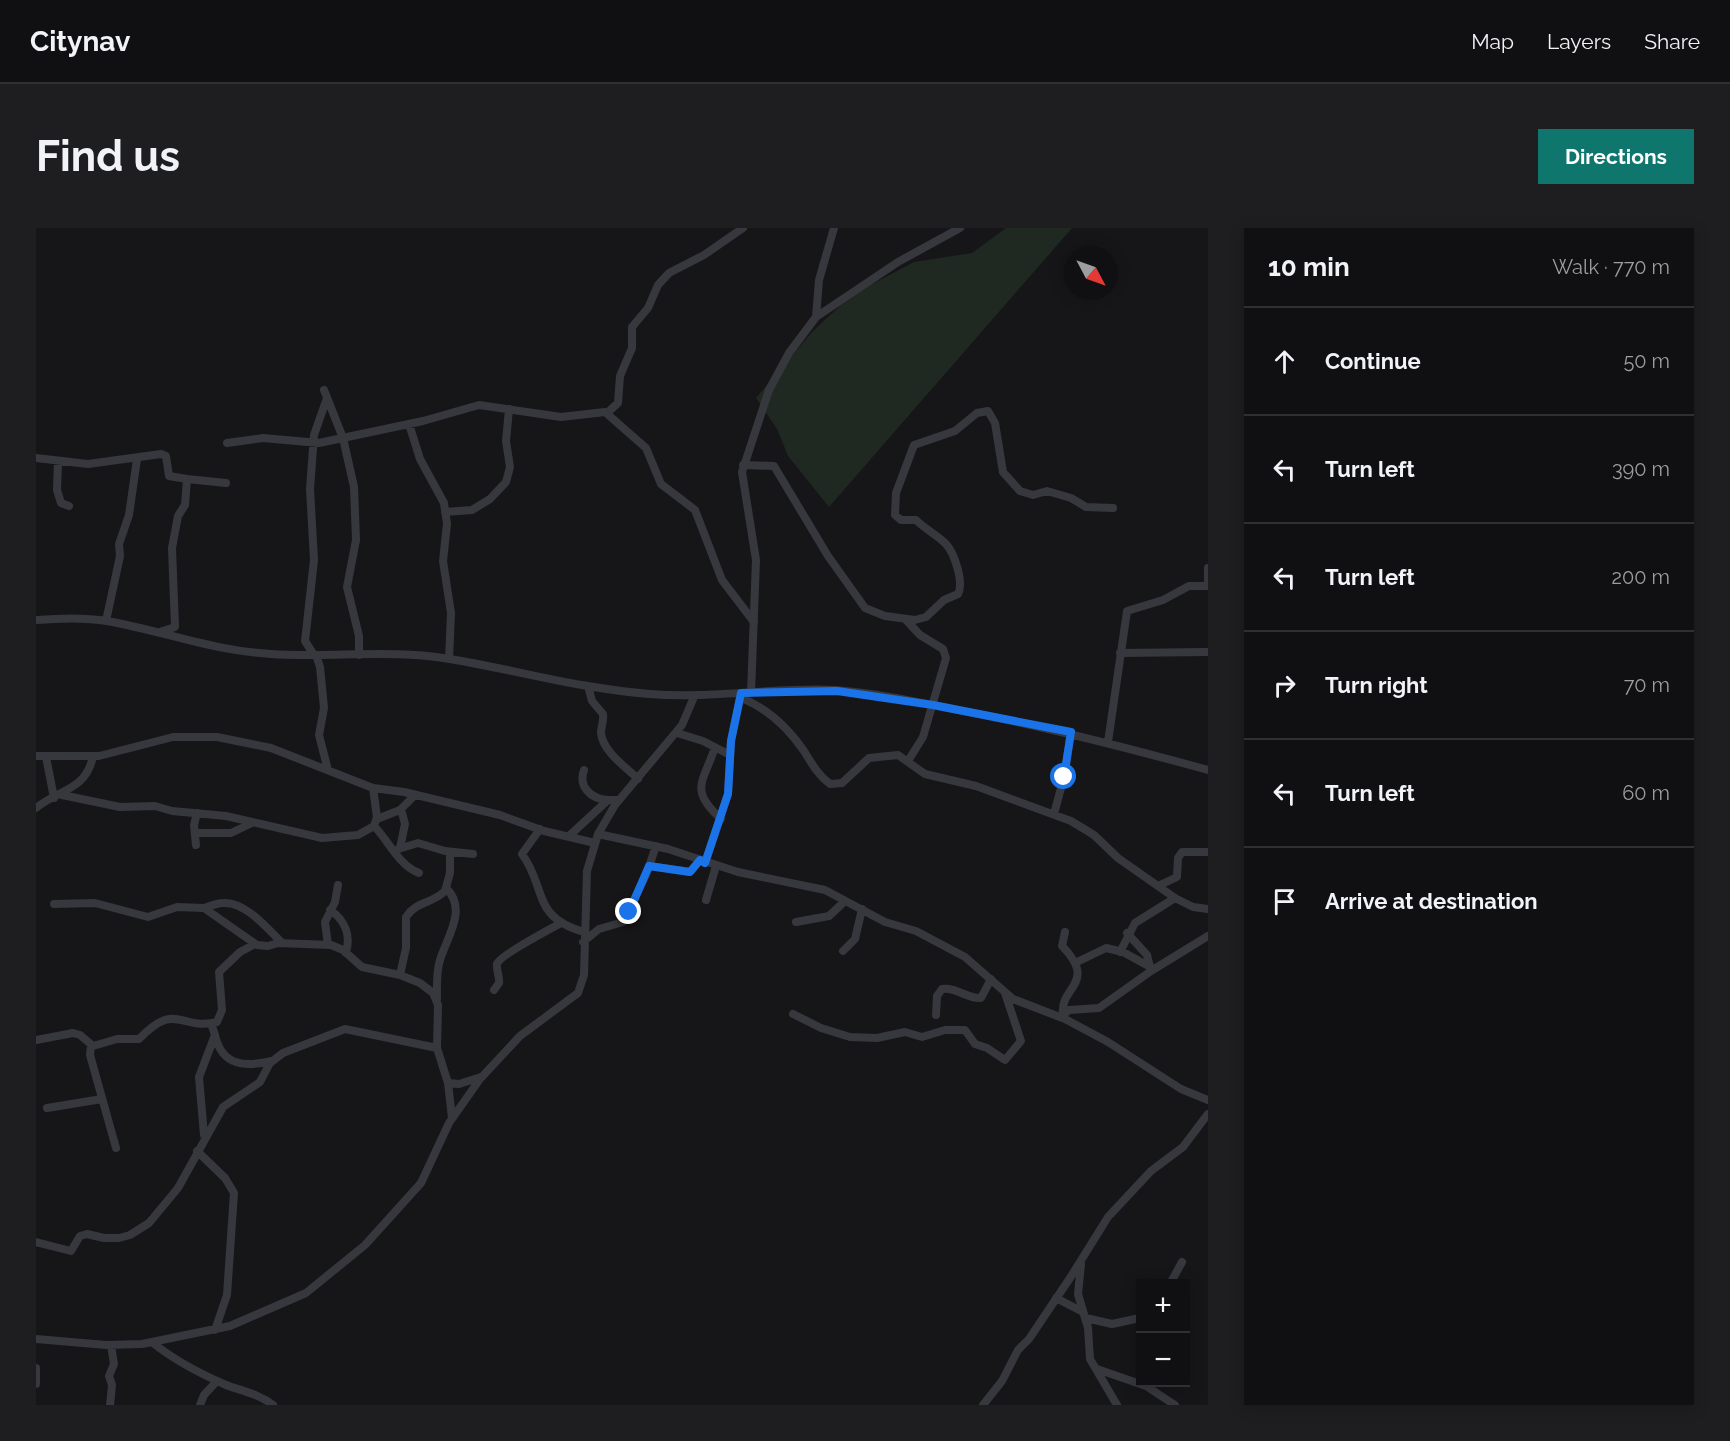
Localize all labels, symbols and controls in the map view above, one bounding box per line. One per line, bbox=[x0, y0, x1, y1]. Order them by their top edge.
text: Citynav bbox=[30, 25, 130, 58]
text: Map bbox=[1471, 29, 1514, 54]
text: Layers bbox=[1547, 29, 1611, 54]
text: Share bbox=[1644, 29, 1700, 54]
button: Directions bbox=[1538, 129, 1694, 184]
text: Find us bbox=[36, 132, 180, 181]
north arrow bbox=[1064, 246, 1118, 300]
text: 10 min bbox=[1268, 252, 1350, 282]
text: Walk · 770 m bbox=[1552, 255, 1670, 279]
icon: ahead bbox=[1268, 345, 1301, 378]
text: Continue bbox=[1325, 348, 1421, 374]
text: 50 m bbox=[1623, 349, 1670, 373]
icon: left bbox=[1268, 453, 1301, 486]
text: Turn left bbox=[1325, 456, 1415, 482]
text: 390 m bbox=[1612, 457, 1670, 481]
icon: left bbox=[1268, 561, 1301, 594]
text: Turn left bbox=[1325, 564, 1415, 590]
text: 200 m bbox=[1612, 565, 1670, 589]
icon: right bbox=[1268, 669, 1301, 702]
text: Turn right bbox=[1325, 672, 1428, 698]
text: 70 m bbox=[1624, 673, 1670, 697]
route start bbox=[1050, 763, 1076, 789]
icon: left bbox=[1268, 777, 1301, 810]
text: Turn left bbox=[1325, 780, 1415, 806]
text: 60 m bbox=[1622, 781, 1670, 805]
icon: arrive bbox=[1268, 885, 1301, 918]
text: Arrive at destination bbox=[1325, 888, 1538, 914]
route end bbox=[615, 898, 641, 924]
map controls bbox=[1136, 1279, 1190, 1387]
button: + bbox=[1136, 1279, 1190, 1333]
button: − bbox=[1136, 1333, 1190, 1387]

